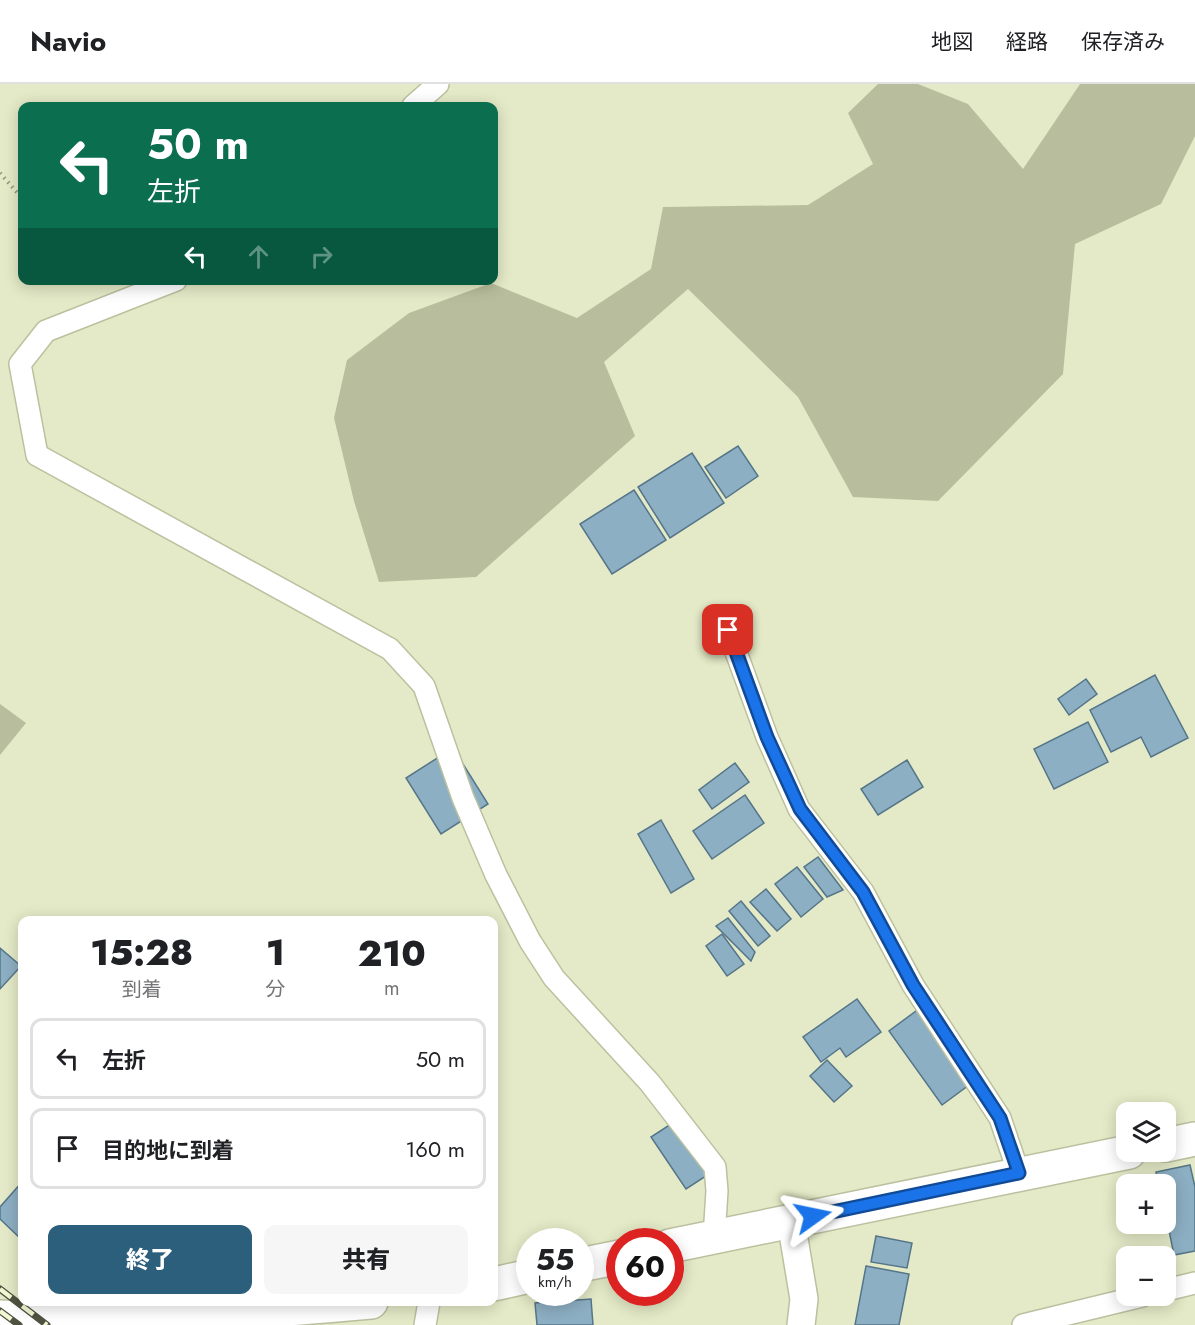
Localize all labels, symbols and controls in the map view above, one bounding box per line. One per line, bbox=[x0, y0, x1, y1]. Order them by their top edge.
text: Navio bbox=[30, 21, 106, 62]
text: 地図 bbox=[931, 27, 973, 57]
text: 経路 bbox=[1006, 27, 1048, 57]
text: 保存済み bbox=[1081, 27, 1165, 57]
text: 50 m bbox=[147, 114, 249, 175]
icon: left bbox=[48, 126, 126, 204]
text: 左折 bbox=[147, 172, 201, 211]
icon: left bbox=[179, 240, 212, 273]
icon: ahead bbox=[242, 240, 275, 273]
icon: right bbox=[305, 240, 338, 273]
pin bbox=[702, 604, 753, 655]
icon: arrive bbox=[711, 613, 744, 646]
text: 15:28 bbox=[90, 926, 193, 978]
text: 1 bbox=[266, 926, 285, 978]
text: 210 bbox=[358, 927, 426, 979]
text: m bbox=[384, 974, 400, 1003]
text: 到着 bbox=[122, 975, 162, 1004]
text: 分 bbox=[265, 975, 285, 1004]
icon: left bbox=[51, 1042, 84, 1075]
text: 50 m bbox=[416, 1043, 465, 1075]
text: 左折 bbox=[102, 1044, 146, 1076]
map controls bbox=[1116, 1102, 1176, 1306]
button: layers bbox=[1116, 1102, 1176, 1162]
icon: arrive bbox=[51, 1132, 84, 1165]
text: 160 m bbox=[405, 1133, 465, 1165]
text: 目的地に到着 bbox=[102, 1134, 234, 1166]
button: + bbox=[1116, 1174, 1176, 1234]
position arrow bbox=[781, 1184, 845, 1248]
button: 終了 bbox=[48, 1225, 252, 1294]
button: 共有 bbox=[264, 1225, 468, 1294]
speed limit sign: 60 bbox=[606, 1228, 684, 1306]
text: 55 bbox=[536, 1238, 574, 1281]
button: − bbox=[1116, 1246, 1176, 1306]
text: km/h bbox=[538, 1271, 572, 1293]

